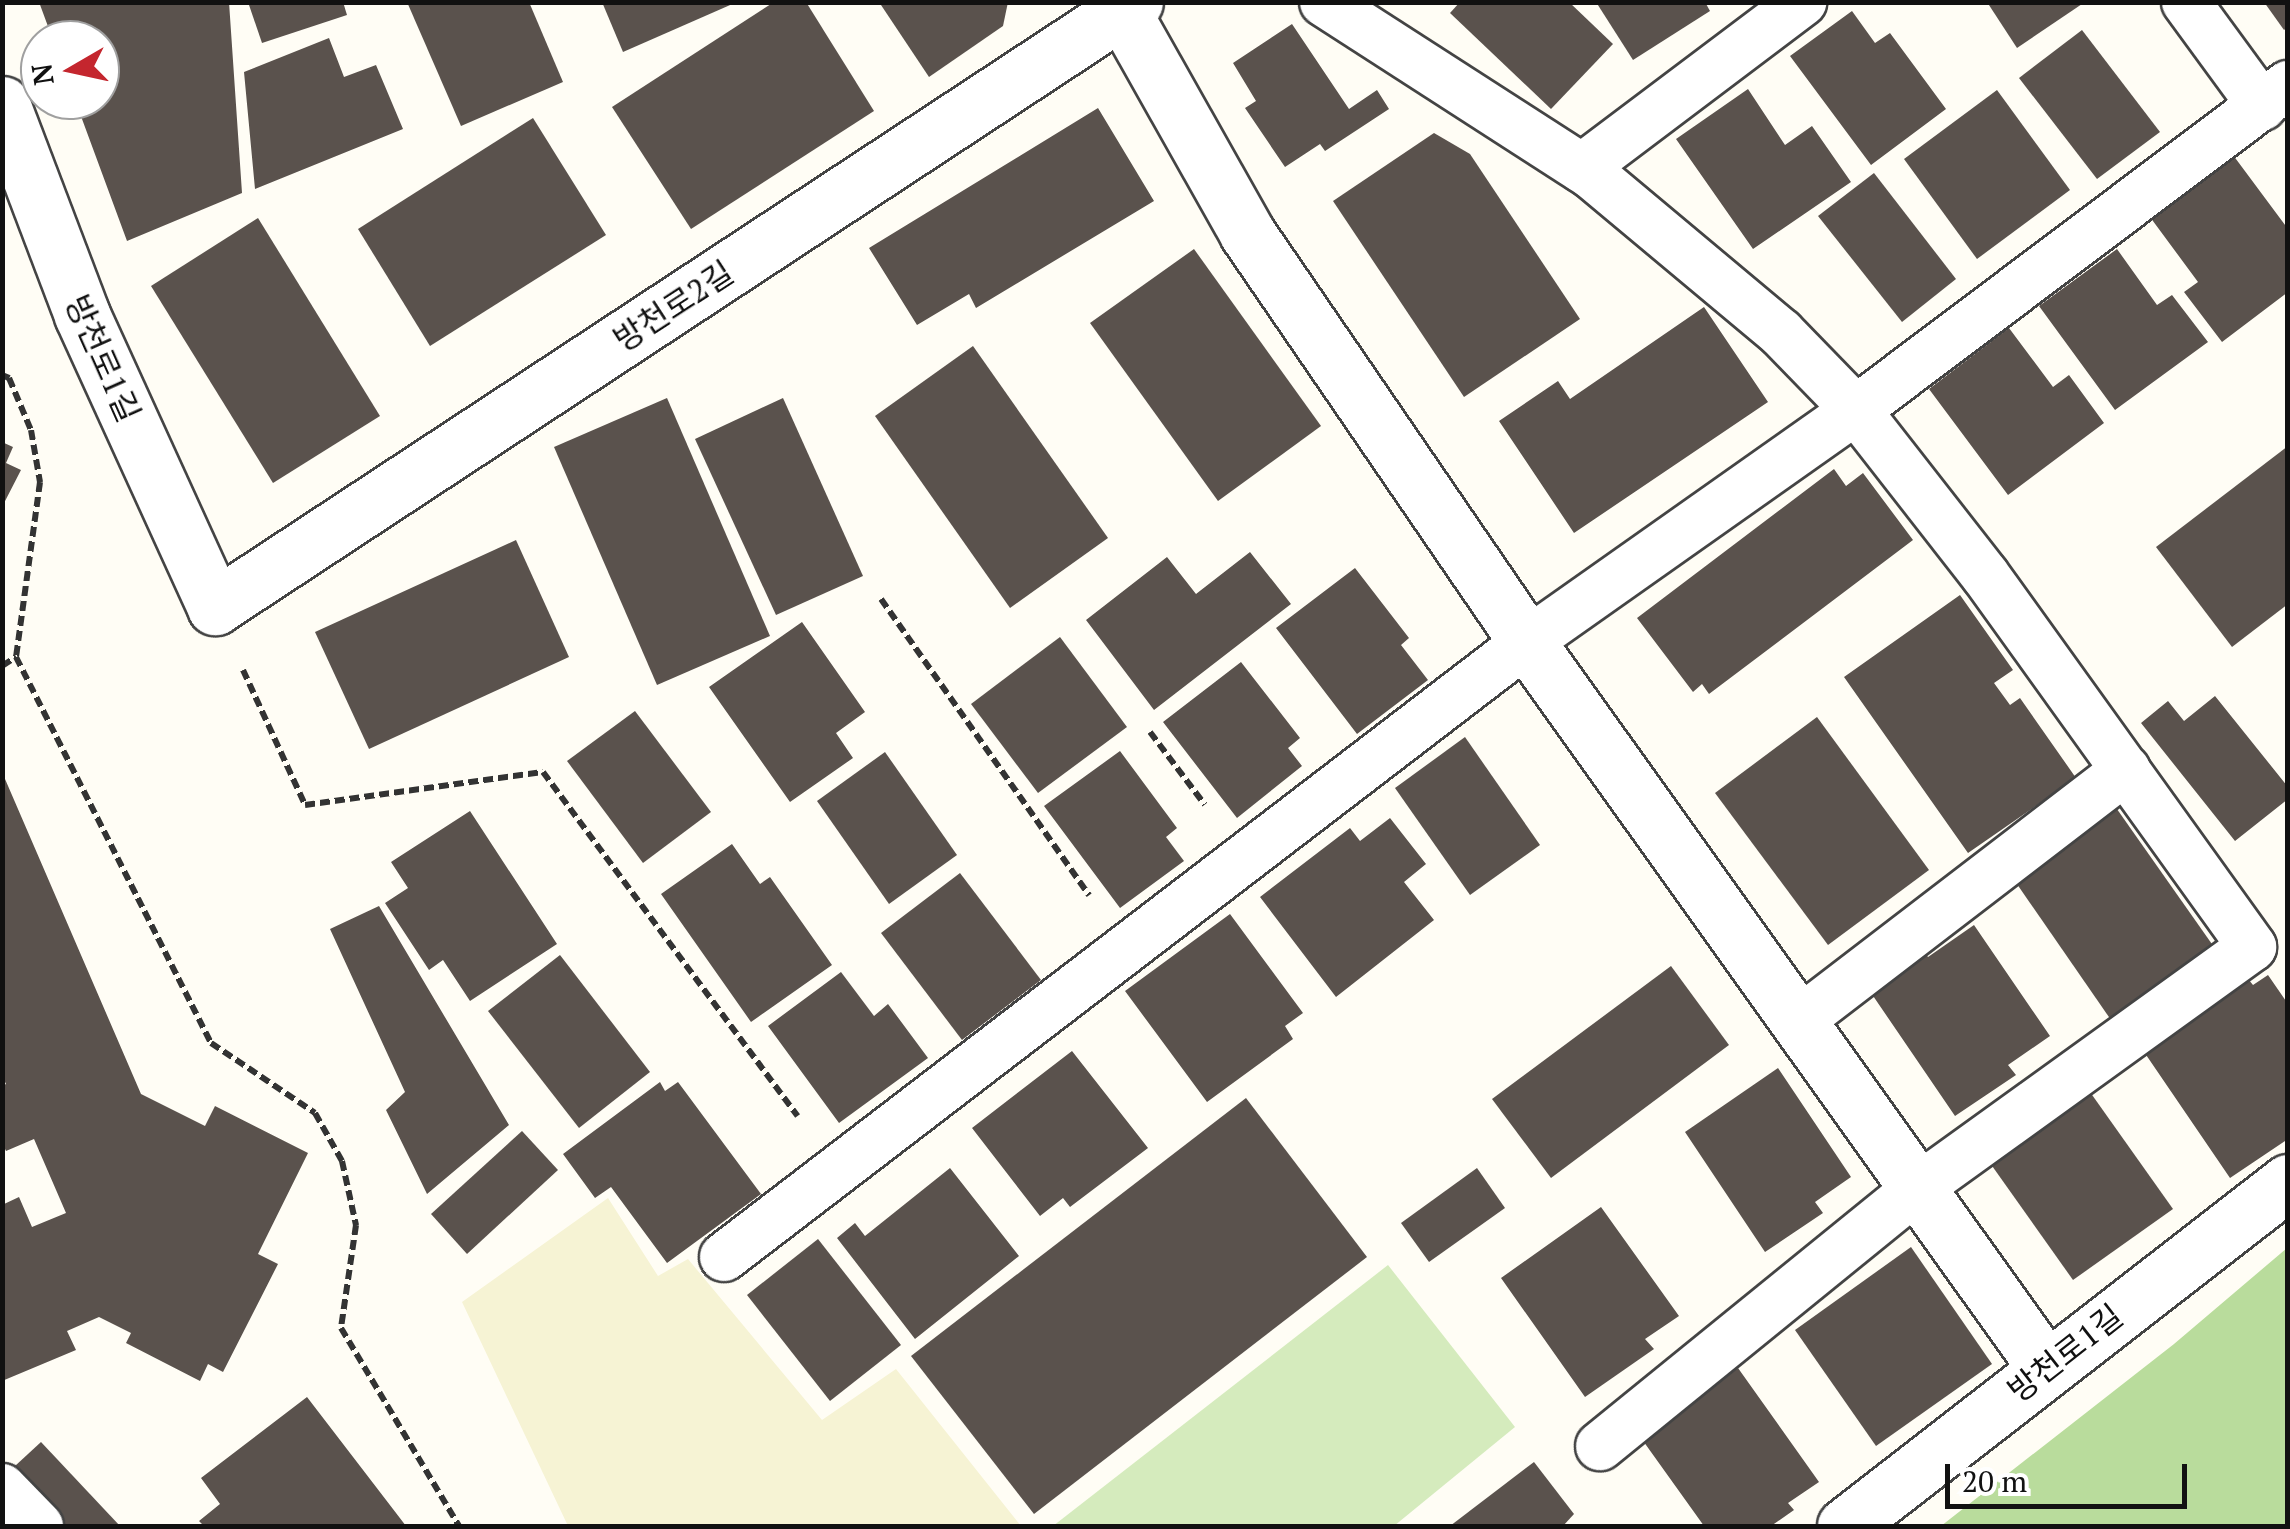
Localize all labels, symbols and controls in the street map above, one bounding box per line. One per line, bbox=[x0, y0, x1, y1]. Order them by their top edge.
north arrow bbox=[20, 20, 120, 120]
text: N bbox=[22, 61, 62, 88]
street label: 방천로2길 bbox=[606, 253, 740, 359]
street label: 방천로1길 bbox=[58, 289, 148, 427]
street label: 방천로1길 bbox=[2000, 1296, 2130, 1410]
scale bar bbox=[1950, 1444, 2192, 1506]
text: 20 m bbox=[1962, 1461, 2027, 1501]

